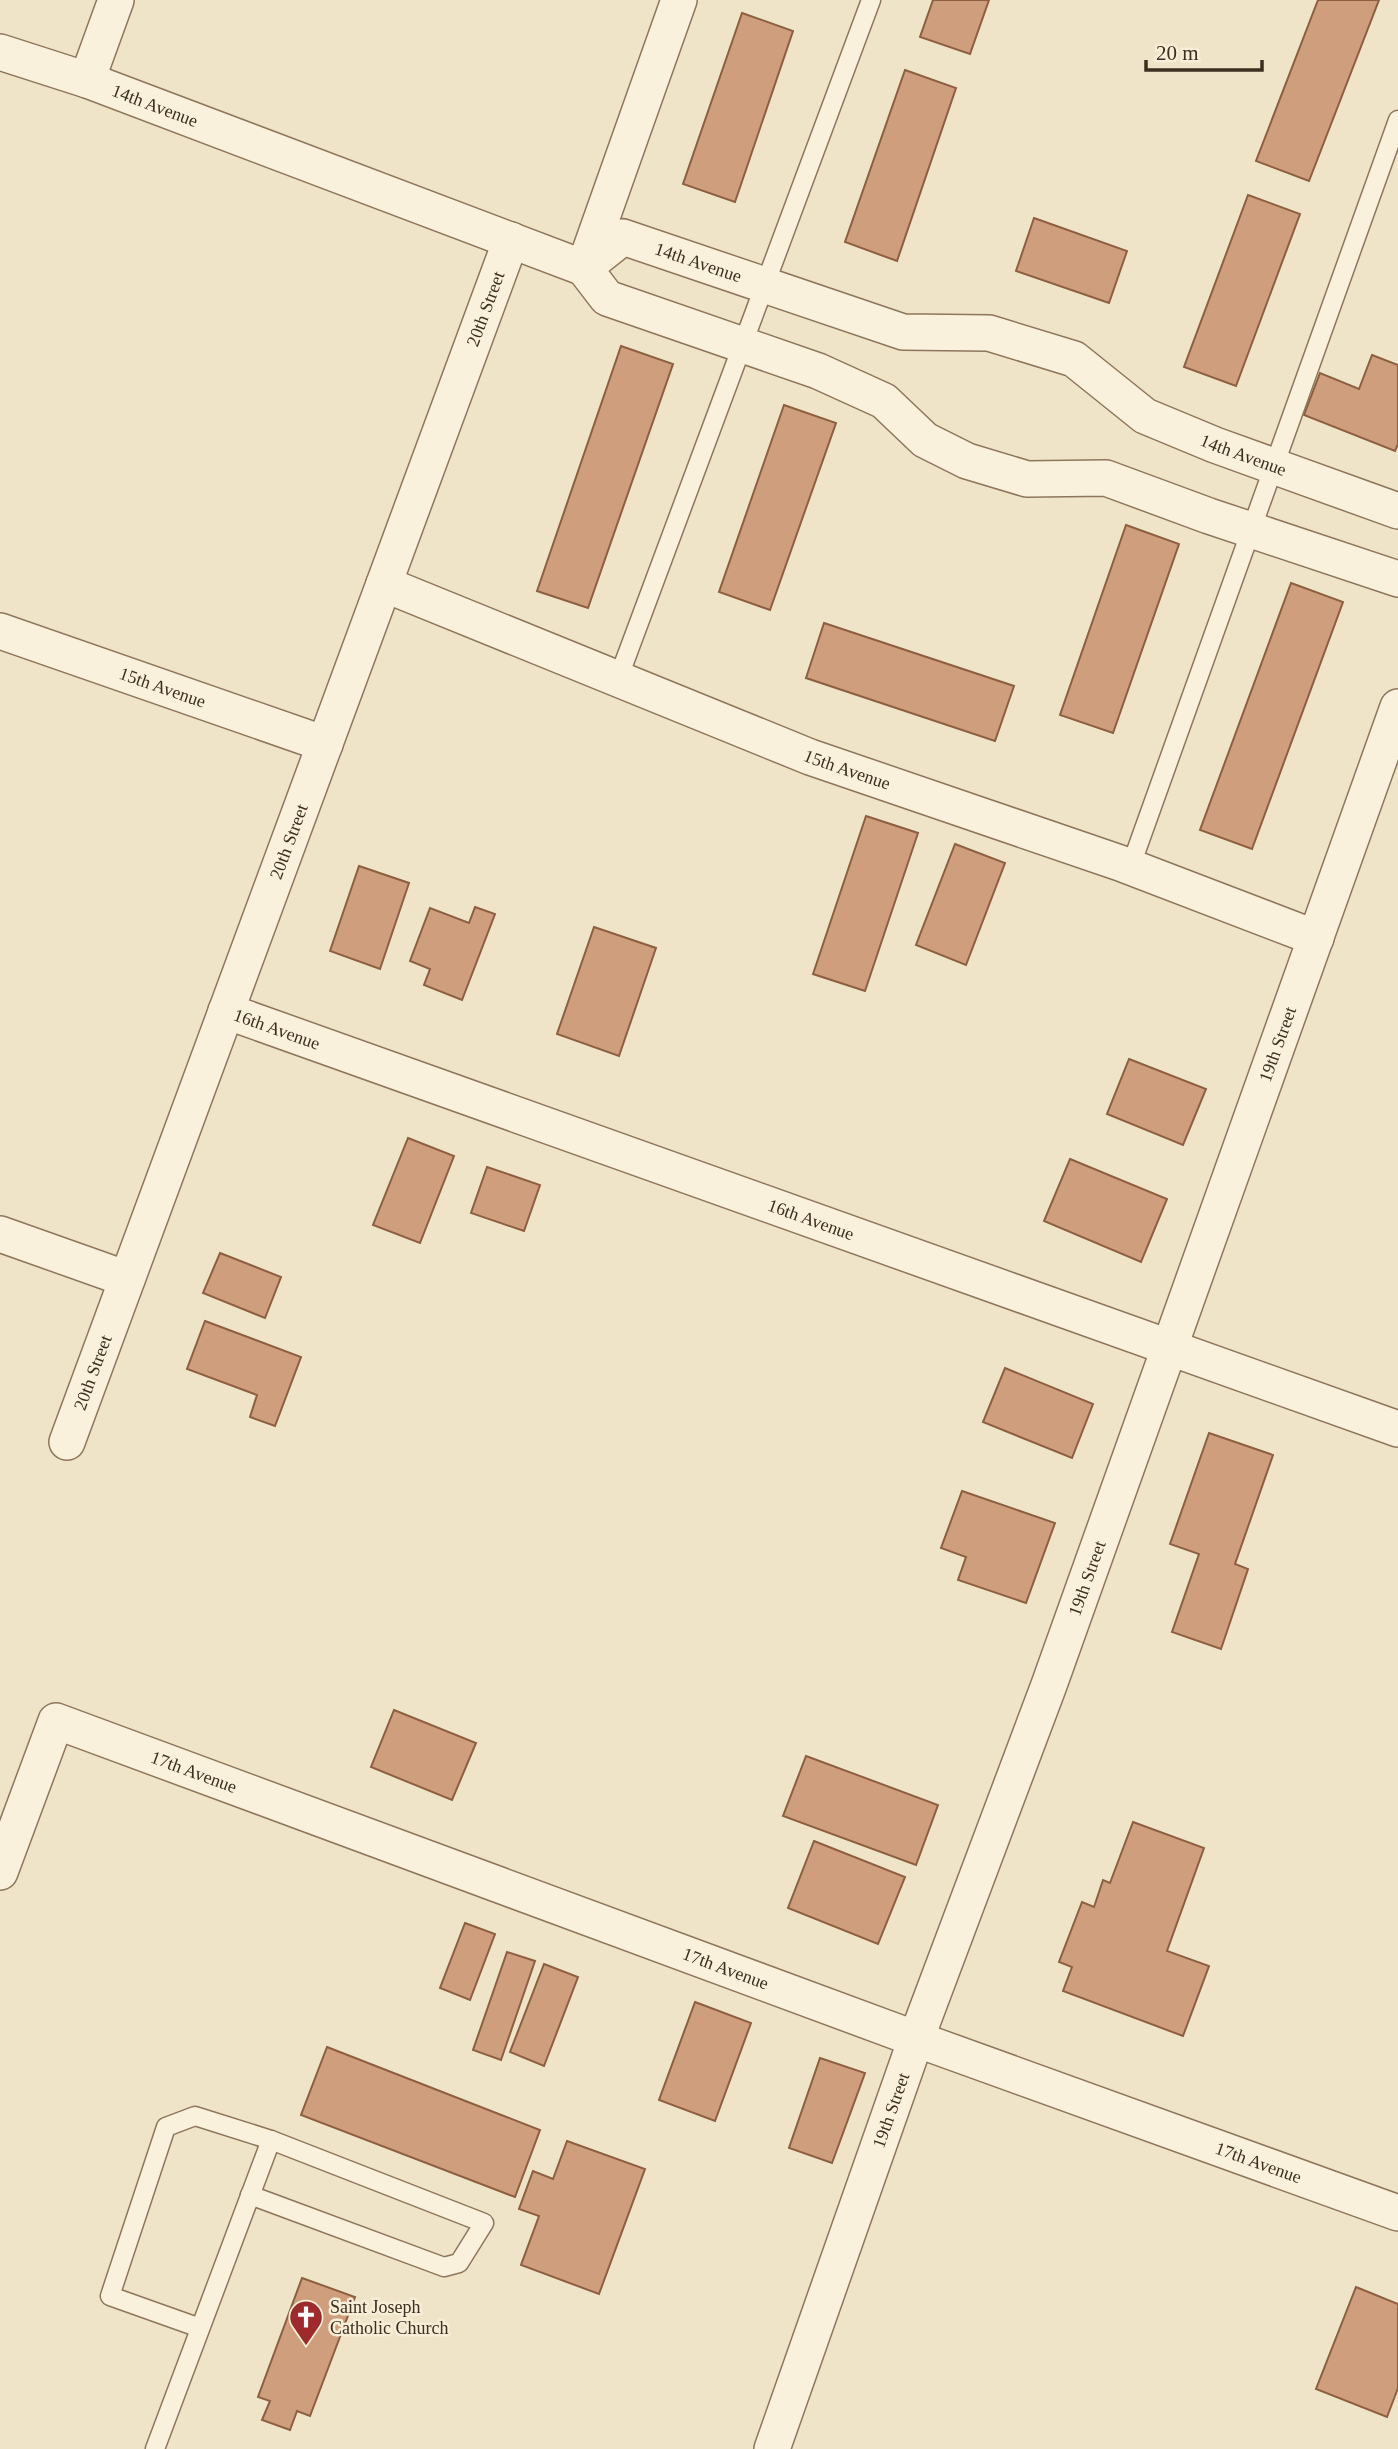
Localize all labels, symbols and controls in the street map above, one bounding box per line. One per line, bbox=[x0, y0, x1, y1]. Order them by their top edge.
scale bar bbox=[1146, 28, 1262, 72]
text: 20 m bbox=[1156, 41, 1199, 65]
street label: 14th Avenue bbox=[109, 80, 201, 131]
street label: 14th Avenue bbox=[652, 239, 744, 286]
street label: 20th Street bbox=[463, 269, 509, 349]
street label: 14th Avenue bbox=[1197, 430, 1289, 480]
street label: 15th Avenue bbox=[117, 663, 208, 712]
street label: 15th Avenue bbox=[801, 746, 893, 794]
street label: 20th Street bbox=[266, 801, 312, 882]
street label: 19th Street bbox=[1255, 1004, 1300, 1085]
street label: 16th Avenue bbox=[231, 1005, 323, 1054]
street label: 16th Avenue bbox=[765, 1195, 857, 1244]
street label: 20th Street bbox=[70, 1332, 116, 1413]
street label: 19th Street bbox=[1064, 1538, 1110, 1619]
street label: 17th Avenue bbox=[148, 1747, 240, 1797]
street label: 17th Avenue bbox=[680, 1944, 771, 1994]
street label: 19th Street bbox=[869, 2070, 913, 2151]
street label: 17th Avenue bbox=[1213, 2138, 1304, 2187]
place label: Saint Joseph Catholic Church bbox=[330, 2297, 448, 2338]
church icon: Saint Joseph Catholic Church bbox=[287, 2298, 325, 2347]

